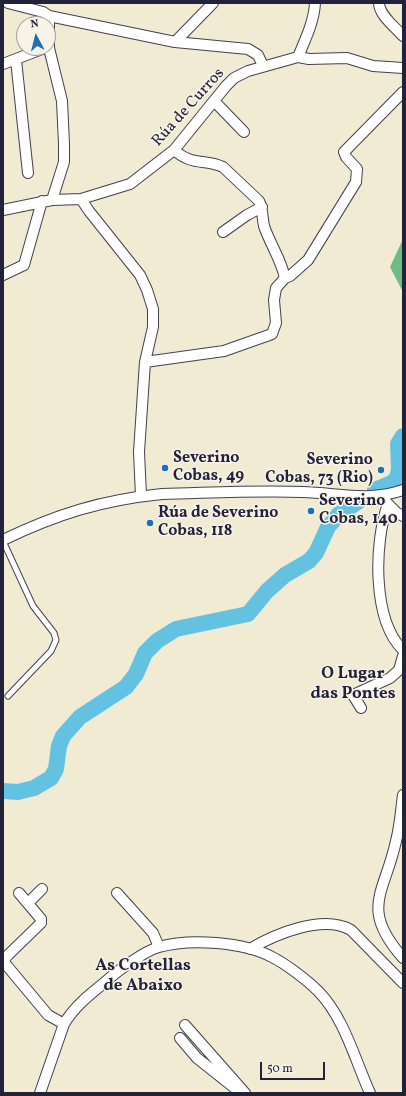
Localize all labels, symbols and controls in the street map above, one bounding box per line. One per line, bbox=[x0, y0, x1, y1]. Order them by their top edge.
north arrow bbox=[16, 16, 56, 56]
text: N bbox=[30, 17, 39, 33]
street label: Rúa de Curros bbox=[149, 65, 229, 151]
place label: Severino Cobas, 49 bbox=[173, 449, 244, 487]
place label: Severino Cobas, 73 (Rio) bbox=[265, 451, 373, 489]
marker: Severino Cobas, 49 bbox=[160, 463, 170, 473]
marker: Severino Cobas, 73 (Rio) bbox=[376, 465, 386, 475]
place label: Severino Cobas, 140 bbox=[319, 492, 398, 530]
place label: Rúa de Severino Cobas, 118 bbox=[158, 504, 279, 542]
marker: Severino Cobas, 140 bbox=[306, 506, 316, 516]
marker: Rúa de Severino Cobas, 118 bbox=[145, 518, 155, 528]
district label: O Lugar das Pontes bbox=[311, 665, 395, 705]
district label: As Cortellas de Abaixo bbox=[95, 957, 191, 997]
scale bar bbox=[262, 1054, 327, 1080]
text: 50 m bbox=[267, 1061, 293, 1077]

